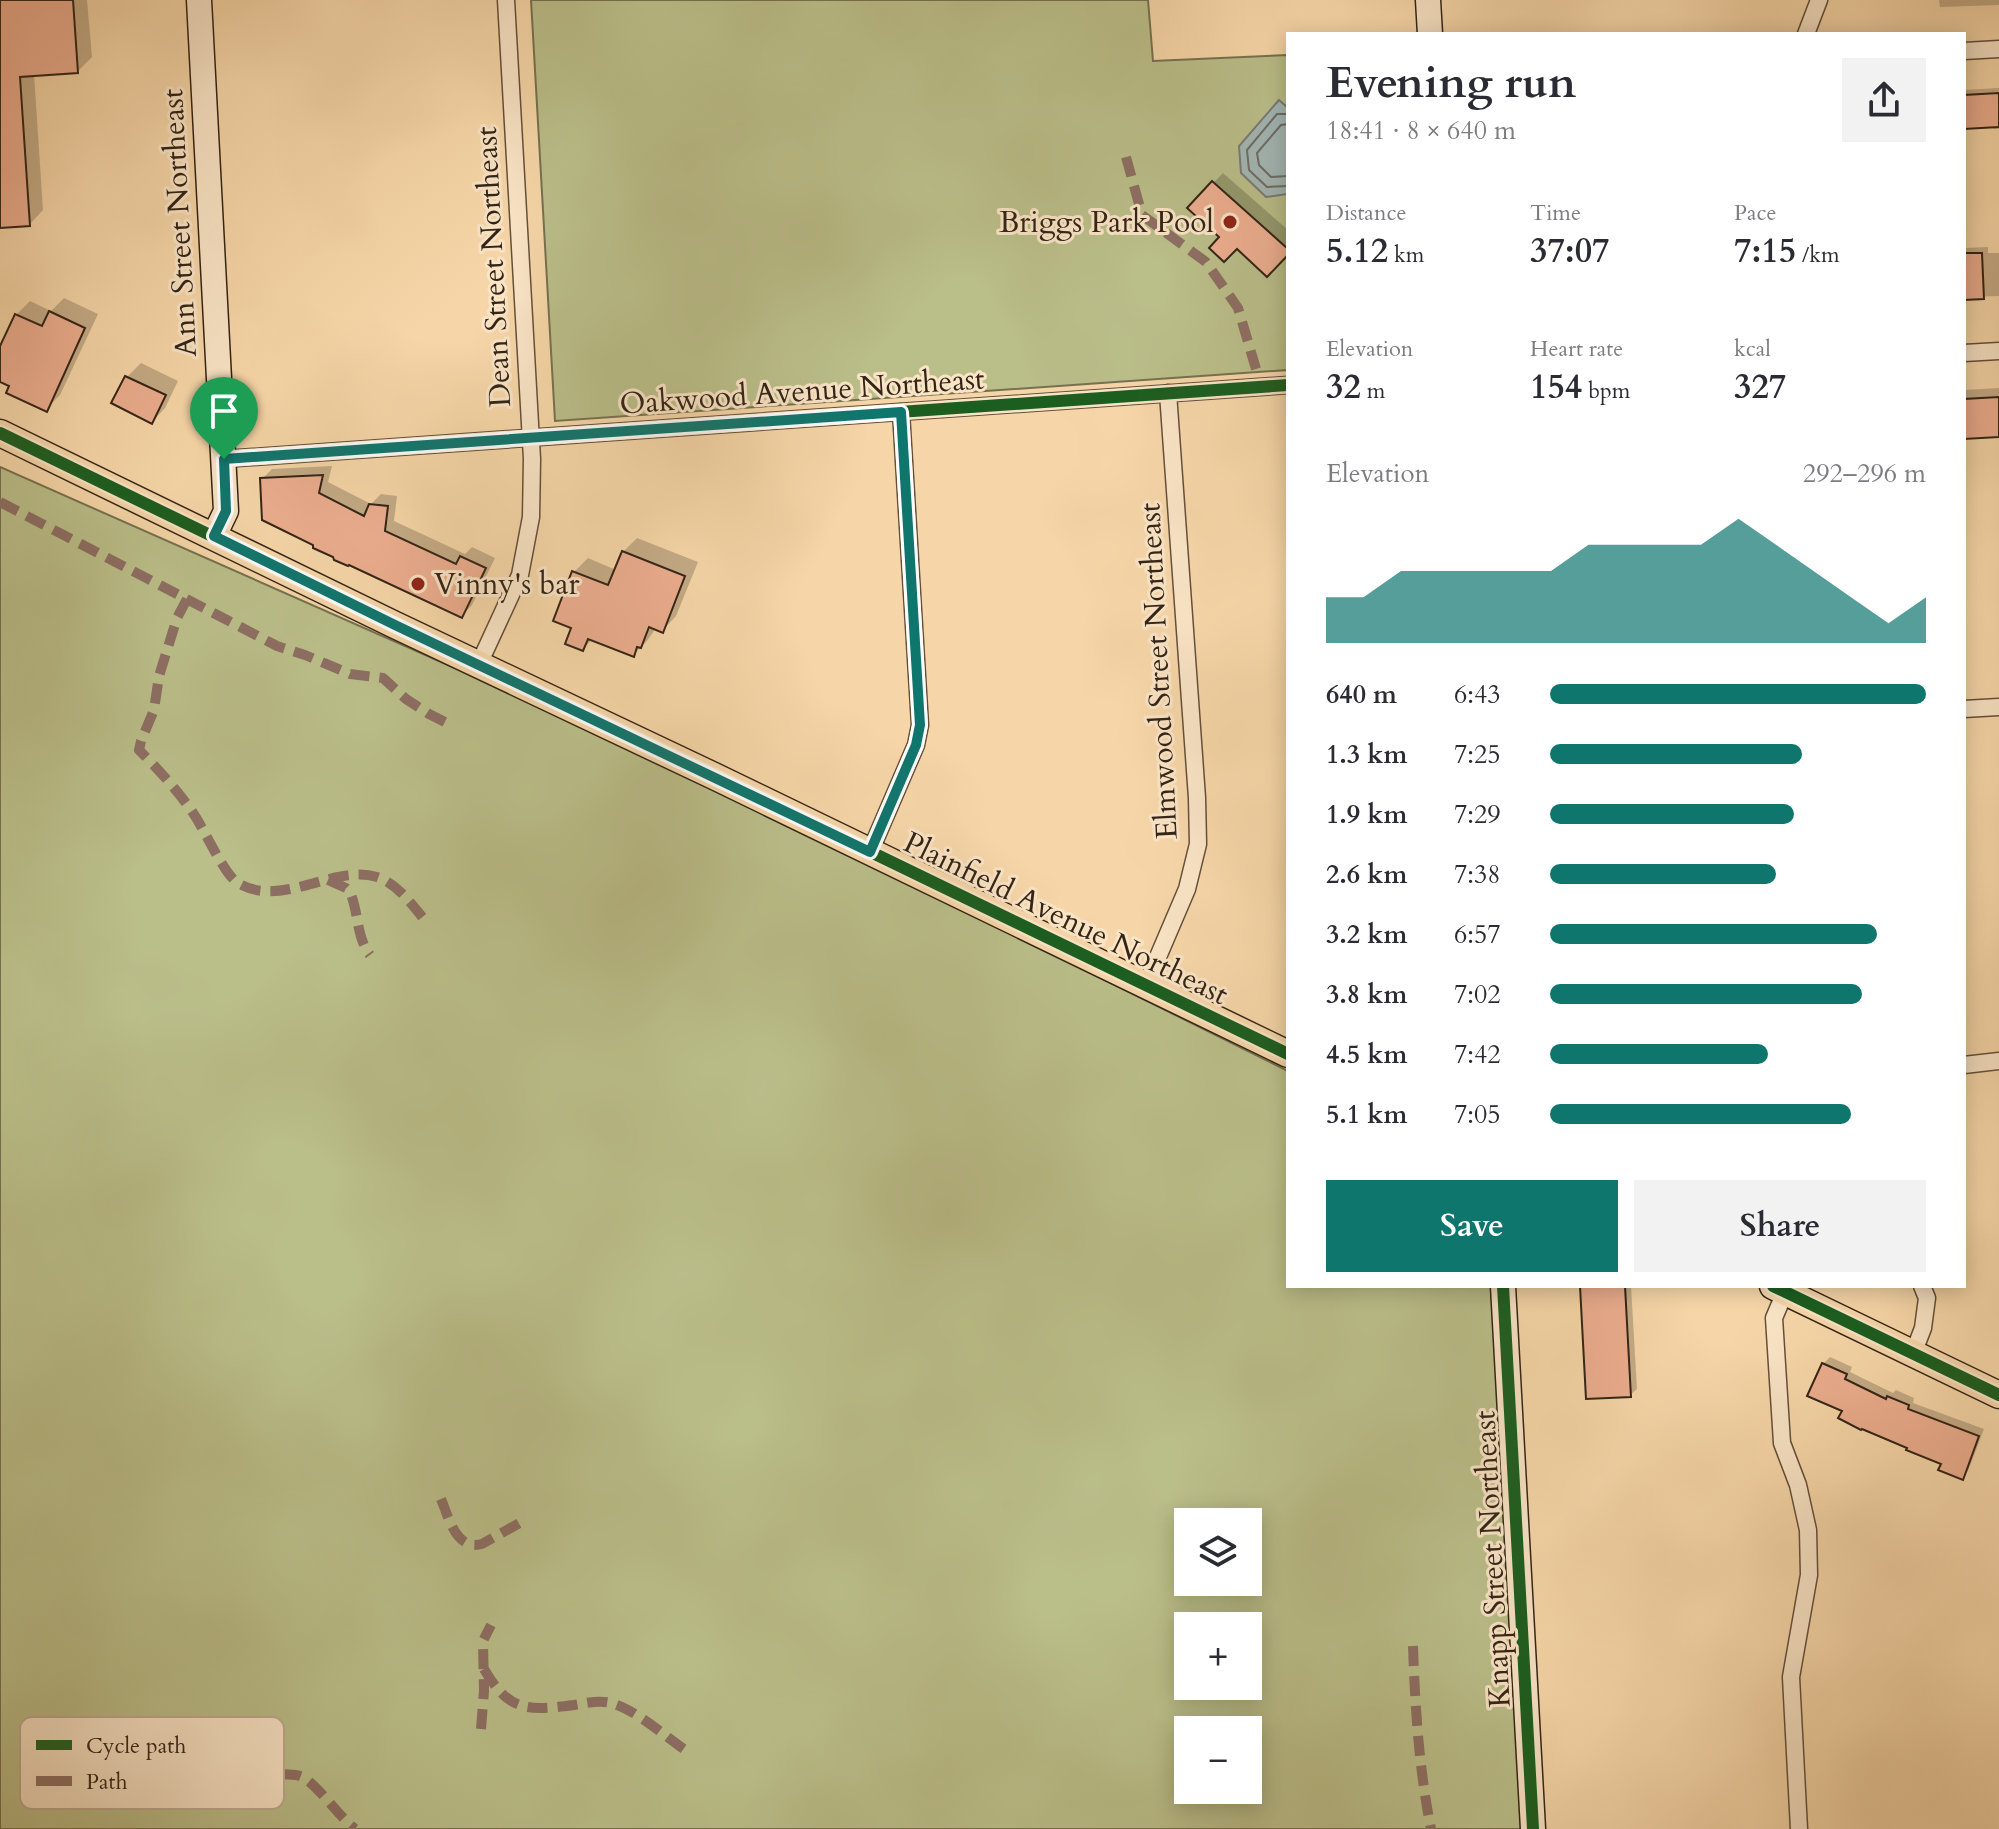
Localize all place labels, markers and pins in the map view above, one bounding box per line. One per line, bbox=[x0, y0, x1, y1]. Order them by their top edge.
place label: Briggs Park Pool bbox=[999, 202, 1214, 243]
marker: Briggs Park Pool bbox=[1221, 213, 1239, 231]
pin bbox=[190, 377, 258, 459]
place label: Vinny's bar bbox=[434, 564, 579, 605]
marker: Vinny's bar bbox=[409, 575, 427, 593]

